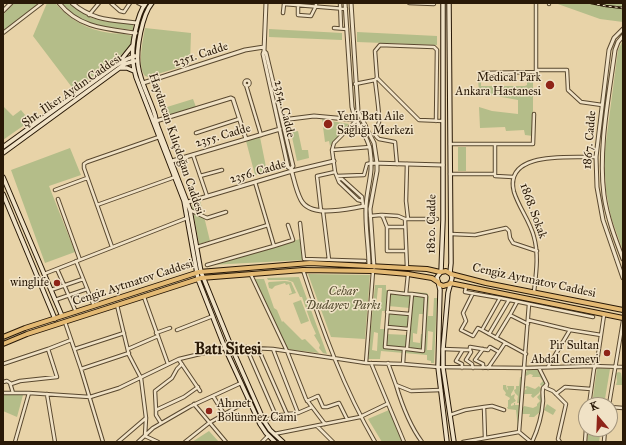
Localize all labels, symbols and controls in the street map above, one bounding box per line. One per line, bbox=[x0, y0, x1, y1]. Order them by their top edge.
street label: 2351. Cadde bbox=[172, 39, 230, 71]
street label: Şht. İlker Aydın Caddesi bbox=[19, 51, 125, 131]
street label: Haydarcan Kılıçdoğan Caddesi bbox=[145, 71, 207, 217]
place label: Medical Park Ankara Hastanesi bbox=[455, 71, 541, 99]
street label: 2354. Cadde bbox=[270, 79, 298, 139]
marker: Medical Park Ankara Hastanesi bbox=[544, 79, 556, 91]
place label: Yeni Batı Aile Sağlığı Merkezi bbox=[337, 110, 414, 138]
street label: 1867. Cadde bbox=[580, 110, 600, 170]
marker: Yeni Batı Aile Sağlığı Merkezi bbox=[322, 118, 334, 130]
street label: 2355. Cadde bbox=[194, 121, 252, 151]
street label: 2356. Cadde bbox=[228, 157, 288, 187]
street label: 1868. Sokak bbox=[516, 181, 550, 241]
street label: 1820. Cadde bbox=[424, 194, 440, 254]
street label: Cengiz Aytmatov Caddesi bbox=[71, 257, 195, 309]
street label: Cengiz Aytmatov Caddesi bbox=[471, 261, 597, 301]
place label: winglife bbox=[10, 276, 49, 290]
marker: winglife bbox=[52, 278, 62, 288]
park label: Cehar Dudayev Parkı bbox=[306, 285, 380, 313]
place label: Pir Sultan Abdal Cemevi bbox=[531, 339, 599, 367]
district label: Batı Sitesi bbox=[195, 340, 261, 360]
marker: Pir Sultan Abdal Cemevi bbox=[602, 348, 612, 358]
place label: Ahmet Bölünmez Cami bbox=[217, 397, 297, 425]
north arrow bbox=[578, 397, 618, 437]
text: K bbox=[588, 399, 600, 414]
marker: Ahmet Bölünmez Cami bbox=[204, 406, 214, 416]

